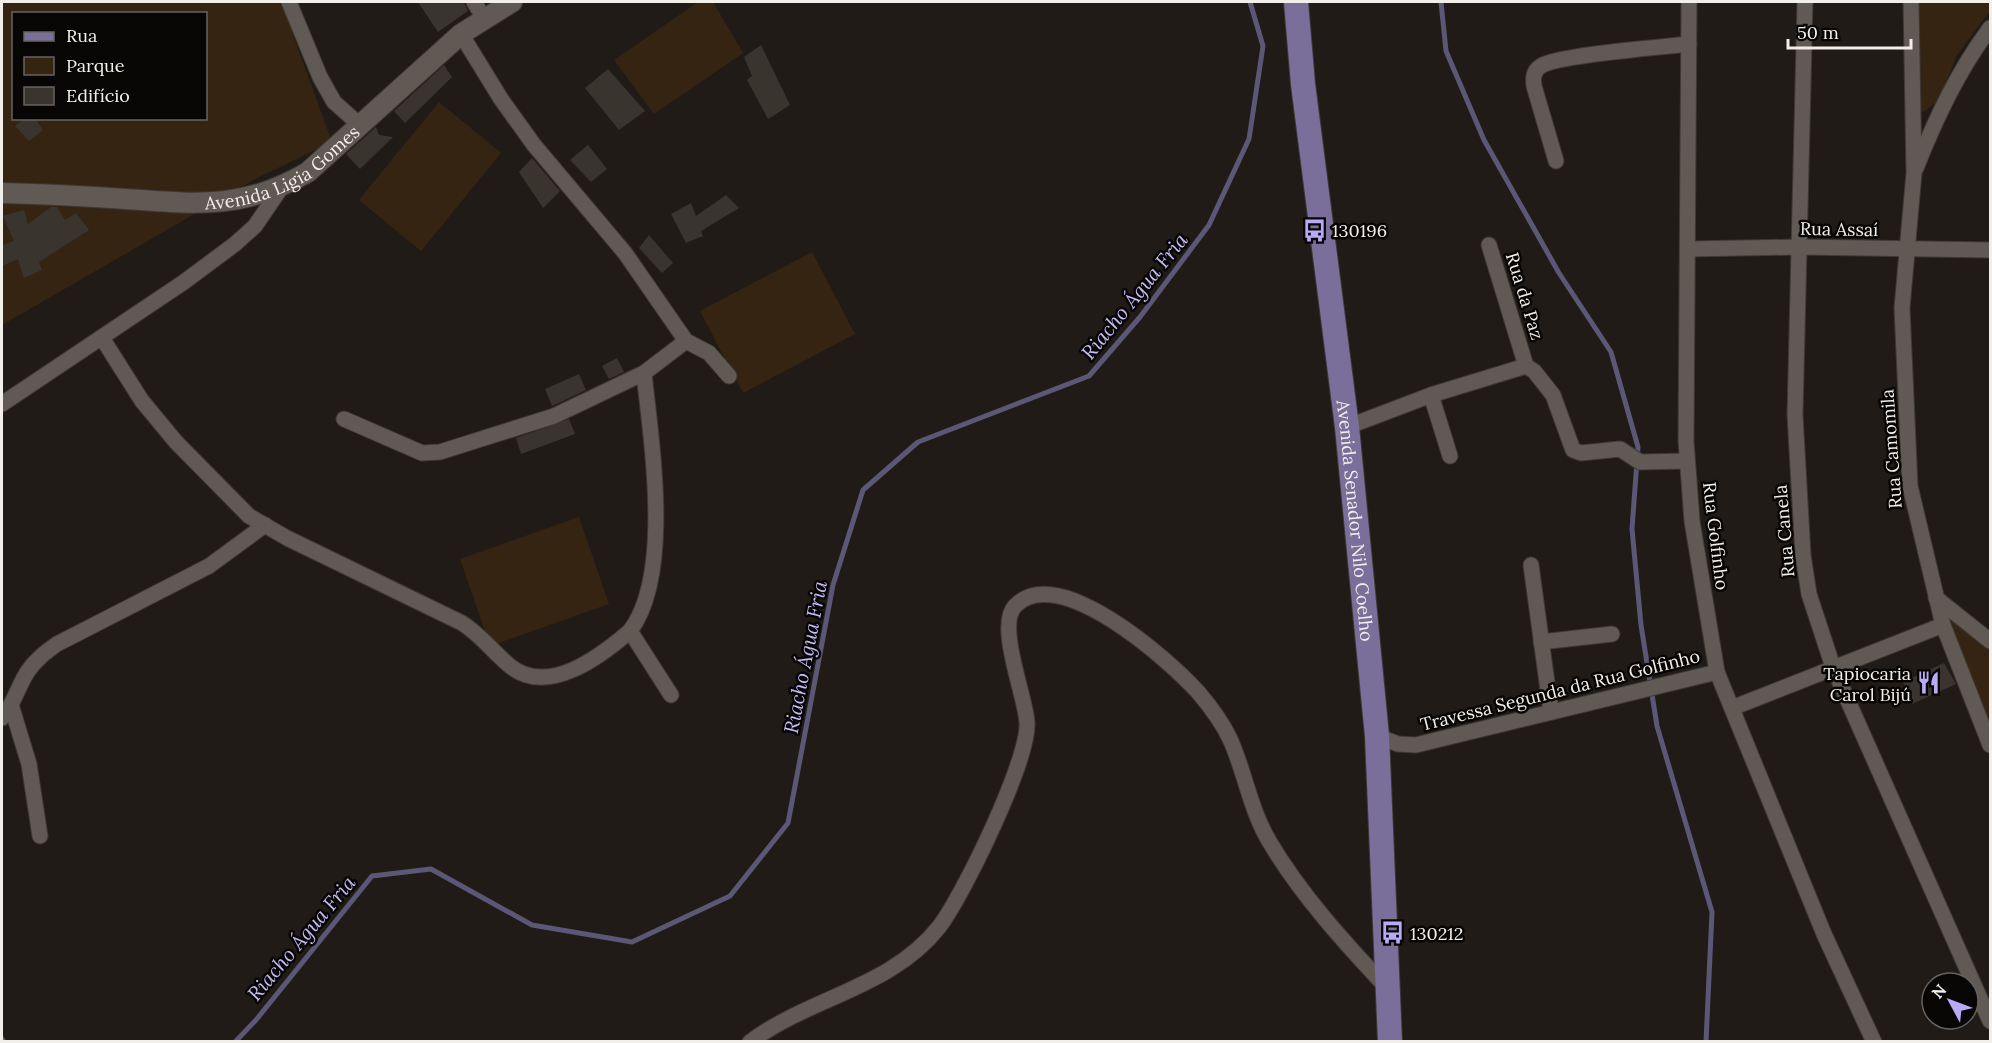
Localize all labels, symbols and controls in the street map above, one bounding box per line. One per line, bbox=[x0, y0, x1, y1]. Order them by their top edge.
legend bbox=[12, 12, 207, 120]
scale bar bbox=[1788, 12, 1911, 50]
text: 50 m bbox=[1797, 21, 1839, 44]
text: Rua bbox=[66, 24, 97, 47]
text: Parque bbox=[66, 54, 125, 77]
text: Edifício bbox=[66, 84, 130, 107]
street label: Avenida Ligia Gomes bbox=[203, 120, 364, 214]
bus stop icon: 130196 bbox=[1301, 217, 1327, 243]
street label: Rua Assaí bbox=[1800, 217, 1878, 241]
place label: 130196 bbox=[1332, 219, 1387, 242]
water label: Riacho Água Fria bbox=[1076, 228, 1192, 364]
street label: Rua da Paz bbox=[1501, 250, 1549, 342]
street label: Rua Camomila bbox=[1875, 388, 1907, 510]
street label: Avenida Senador Nilo Coelho bbox=[1332, 397, 1379, 642]
street label: Rua Golfinho bbox=[1698, 481, 1734, 591]
street label: Rua Canela bbox=[1768, 484, 1800, 578]
water label: Riacho Água Fria bbox=[778, 579, 832, 735]
street label: Travessa Segunda da Rua Golfinho bbox=[1418, 644, 1702, 736]
place label: Tapiocaria Carol Bijú bbox=[1823, 662, 1911, 706]
restaurant icon: Tapiocaria Carol Bijú bbox=[1916, 670, 1942, 696]
water label: Riacho Água Fria bbox=[242, 871, 360, 1005]
bus stop icon: 130212 bbox=[1379, 920, 1405, 946]
place label: 130212 bbox=[1410, 922, 1464, 945]
north arrow bbox=[1920, 971, 1980, 1031]
text: N bbox=[1927, 980, 1950, 1002]

